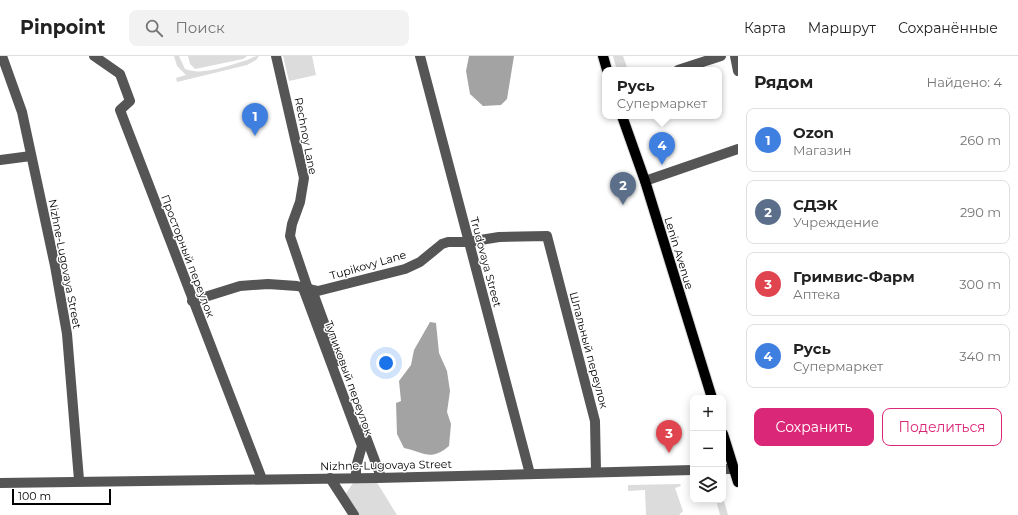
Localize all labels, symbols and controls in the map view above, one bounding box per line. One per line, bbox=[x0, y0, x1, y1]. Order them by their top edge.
search box bbox=[129, 10, 409, 46]
text: Pinpoint bbox=[20, 16, 105, 39]
icon: search bbox=[143, 17, 165, 39]
text: Поиск bbox=[175, 18, 225, 37]
text: Карта bbox=[744, 19, 786, 37]
text: Маршрут bbox=[808, 19, 876, 37]
text: Сохранённые bbox=[898, 19, 998, 37]
popup bbox=[602, 67, 722, 119]
text: Рядом bbox=[754, 72, 813, 92]
text: Найдено: 4 bbox=[927, 74, 1002, 90]
text: Русь bbox=[617, 76, 655, 95]
text: Супермаркет bbox=[617, 95, 707, 111]
street label: Rechnoy Lane bbox=[292, 96, 320, 176]
pin: 1 bbox=[242, 103, 268, 136]
text: Ozon bbox=[793, 123, 834, 142]
pin: 4 bbox=[649, 132, 675, 165]
text: 1 bbox=[765, 132, 771, 148]
text: 260 m bbox=[960, 132, 1001, 148]
text: Магазин bbox=[793, 142, 852, 158]
pin: 2 bbox=[610, 172, 636, 205]
street label: Просторный переулок bbox=[158, 193, 218, 320]
text: СДЭК bbox=[793, 195, 838, 214]
street label: Nizhne-Lugovaya Street bbox=[46, 198, 85, 331]
text: 2 bbox=[764, 204, 772, 220]
text: 290 m bbox=[960, 204, 1001, 220]
text: Учреждение bbox=[793, 214, 879, 230]
street label: Trudovaya Street bbox=[467, 215, 505, 309]
street label: Lenin Avenue bbox=[661, 215, 697, 291]
street label: Tupikovy Lane bbox=[328, 247, 408, 283]
text: Гримвис-Фарм bbox=[793, 267, 915, 286]
text: 3 bbox=[764, 276, 772, 292]
text: 300 m bbox=[959, 276, 1001, 292]
text: Аптека bbox=[793, 286, 840, 302]
street label: Шпальный переулок bbox=[567, 290, 611, 410]
street label: Тупиковый переулок bbox=[322, 319, 376, 438]
text: Русь bbox=[793, 339, 831, 358]
text: 4 bbox=[764, 348, 772, 364]
text: 340 m bbox=[959, 348, 1001, 364]
your location bbox=[376, 353, 396, 373]
text: Супермаркет bbox=[793, 358, 883, 374]
map controls bbox=[690, 395, 726, 503]
button: + bbox=[690, 395, 726, 431]
button: Сохранить bbox=[754, 408, 874, 446]
button: Поделиться bbox=[882, 408, 1002, 446]
pin: 3 bbox=[656, 420, 682, 453]
button: − bbox=[690, 431, 726, 467]
street label: Nizhne-Lugovaya Street bbox=[320, 457, 453, 473]
button: layers bbox=[690, 467, 726, 503]
scale bar bbox=[12, 487, 111, 506]
text: 100 m bbox=[18, 489, 51, 503]

